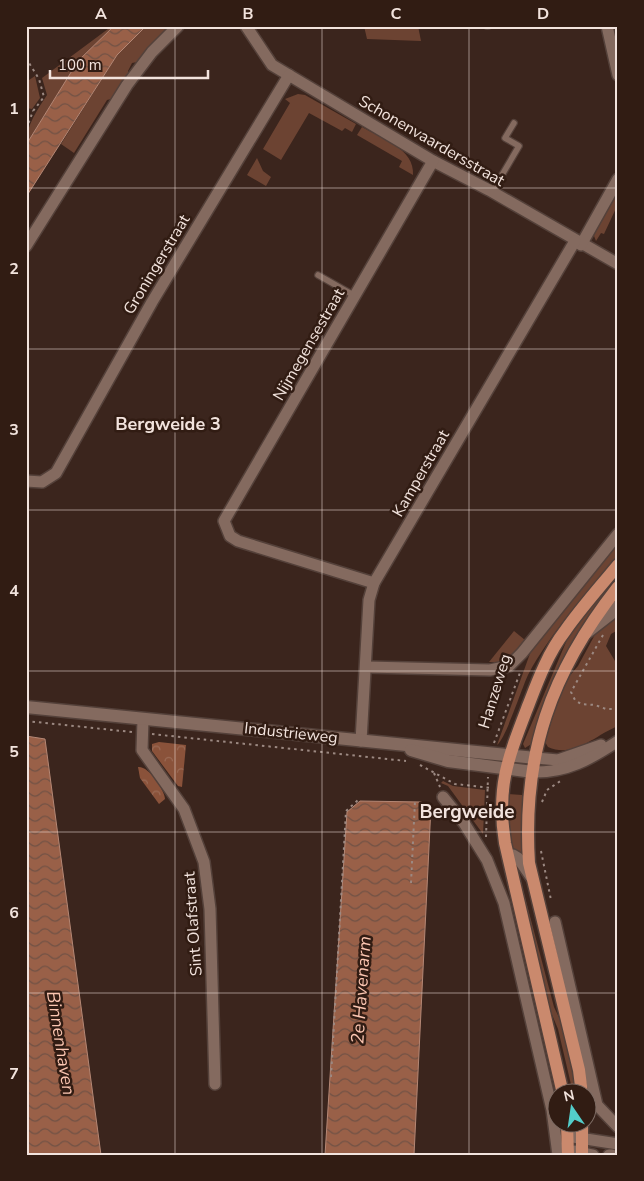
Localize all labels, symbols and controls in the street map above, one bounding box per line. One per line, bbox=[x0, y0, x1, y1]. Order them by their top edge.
text: A bbox=[95, 3, 107, 25]
text: B bbox=[242, 3, 254, 25]
text: C bbox=[391, 3, 402, 25]
text: D bbox=[537, 3, 549, 25]
scale bar bbox=[50, 48, 208, 80]
text: 100 m bbox=[58, 55, 102, 75]
street label: Schonenvaardersstraat bbox=[354, 90, 509, 192]
text: 1 bbox=[9, 98, 19, 120]
street label: Groningerstraat bbox=[118, 210, 196, 319]
text: 2 bbox=[9, 258, 19, 280]
street label: Nijmegensestraat bbox=[268, 284, 350, 405]
district label: Bergweide 3 bbox=[115, 412, 221, 436]
text: 3 bbox=[9, 419, 19, 441]
street label: Kamperstraat bbox=[387, 426, 455, 521]
text: 4 bbox=[9, 580, 19, 602]
street label: Hanzeweg bbox=[473, 651, 517, 731]
street label: Industrieweg bbox=[243, 717, 339, 749]
text: 5 bbox=[9, 741, 19, 763]
district label: Bergweide bbox=[419, 799, 515, 825]
street label: Sint Olafstraat bbox=[178, 871, 208, 977]
text: 6 bbox=[9, 902, 19, 924]
water label: 2e Havenarm bbox=[345, 935, 377, 1045]
water label: Binnenhaven bbox=[41, 989, 81, 1097]
text: 7 bbox=[9, 1063, 19, 1085]
north arrow bbox=[546, 1084, 596, 1134]
text: N bbox=[562, 1085, 576, 1106]

